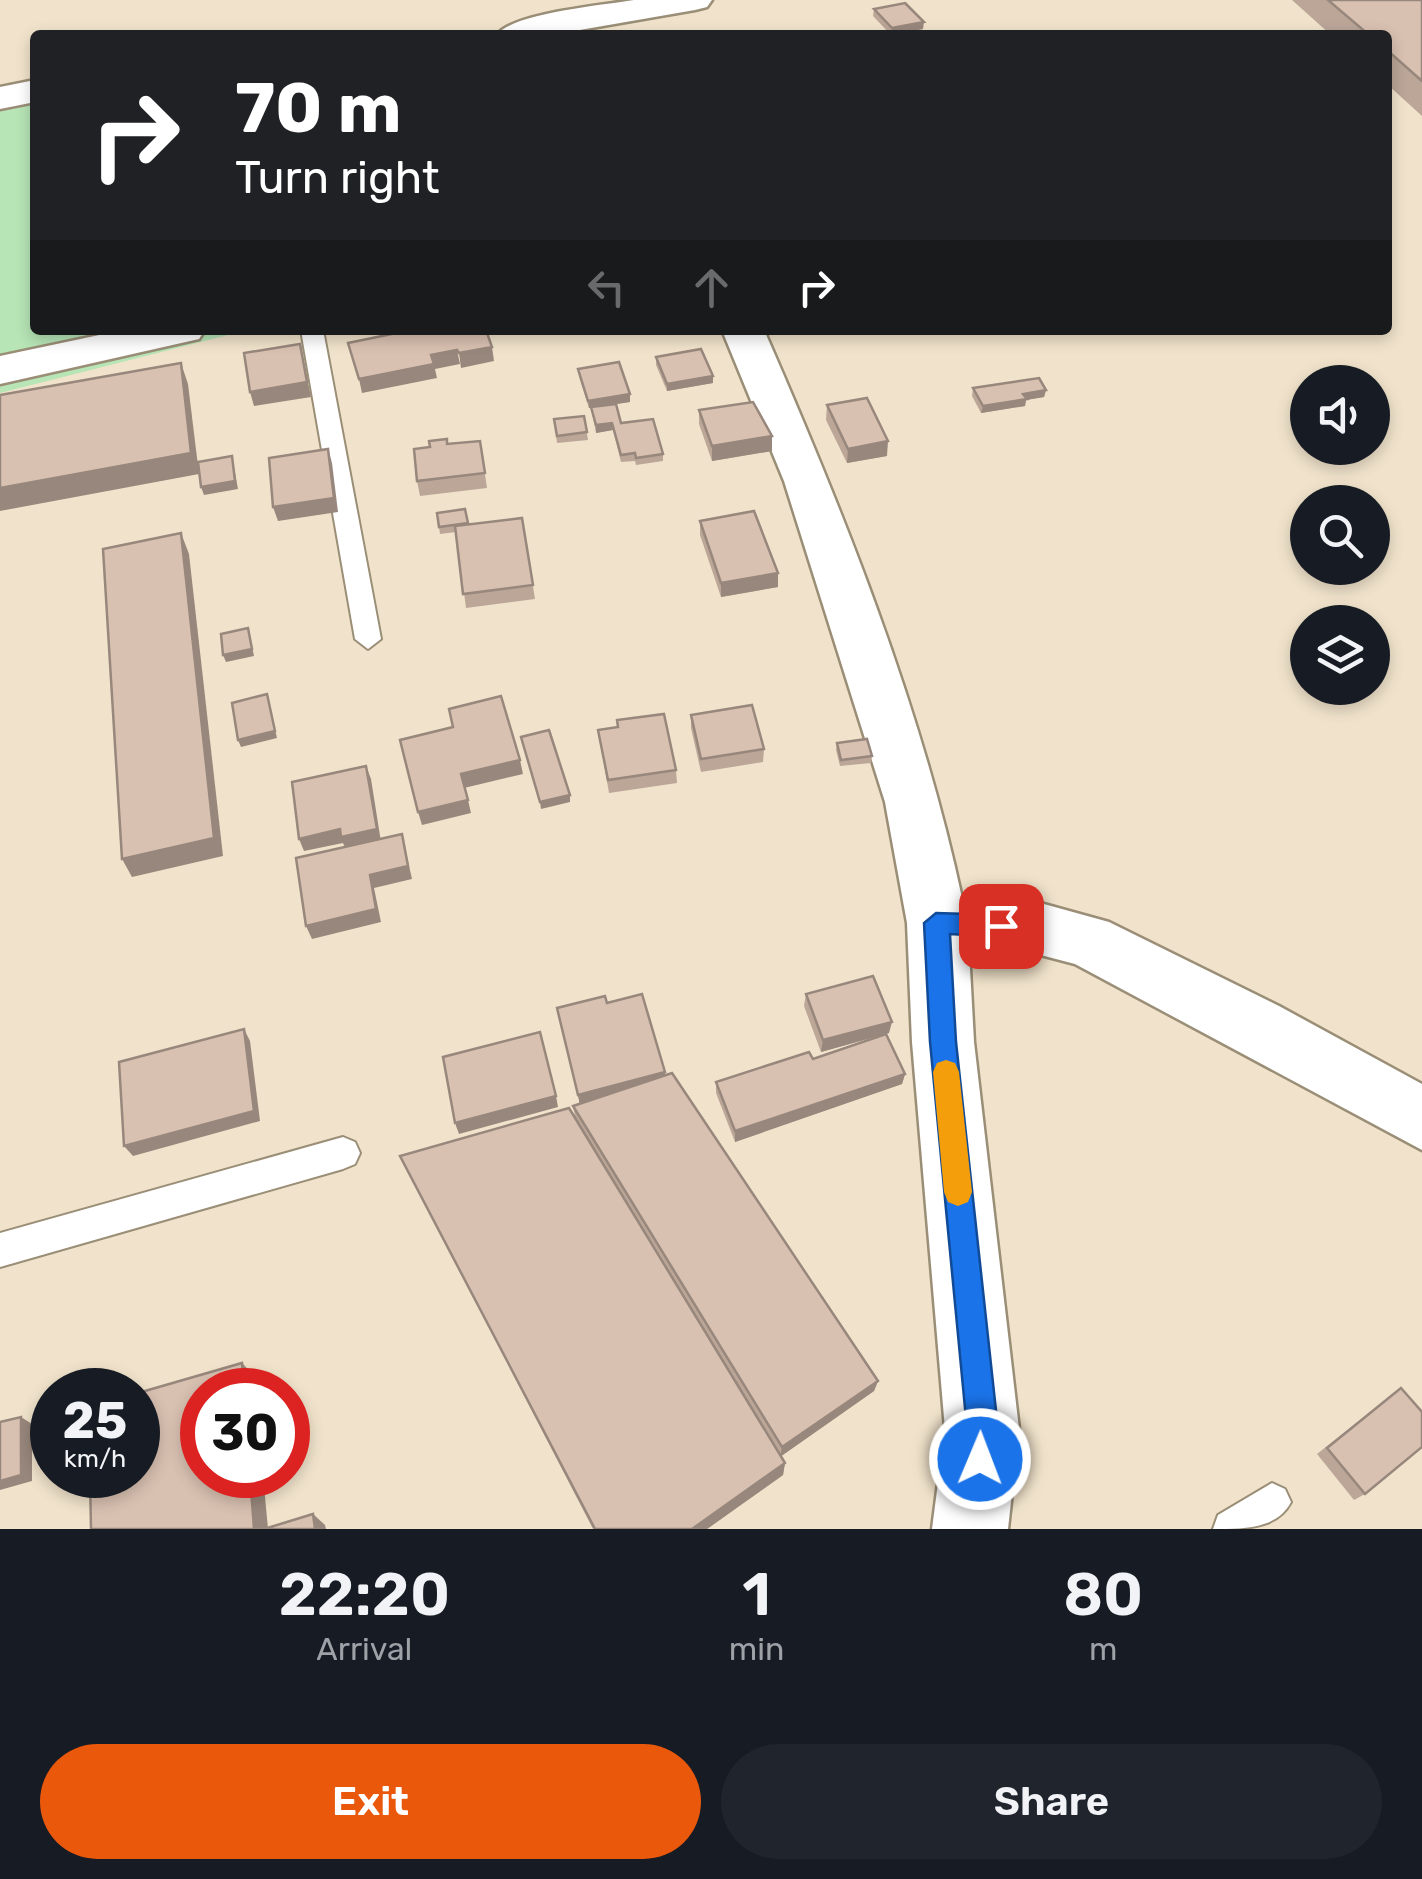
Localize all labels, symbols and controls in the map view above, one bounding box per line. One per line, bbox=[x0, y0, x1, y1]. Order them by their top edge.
text: 70 m bbox=[235, 67, 402, 150]
icon: right bbox=[70, 70, 200, 200]
text: Turn right bbox=[235, 151, 439, 204]
icon: left bbox=[579, 260, 634, 315]
icon: ahead bbox=[684, 260, 739, 315]
icon: right bbox=[789, 260, 844, 315]
map controls bbox=[1290, 365, 1390, 705]
button: sound bbox=[1290, 365, 1390, 465]
button: search bbox=[1290, 485, 1390, 585]
button: layers bbox=[1290, 605, 1390, 705]
pin bbox=[959, 884, 1044, 969]
icon: arrive bbox=[974, 899, 1029, 954]
speed limit sign: 30 bbox=[180, 1368, 310, 1498]
text: 25 bbox=[63, 1391, 127, 1451]
position arrow bbox=[928, 1407, 1032, 1511]
text: km/h bbox=[64, 1444, 126, 1473]
text: 22:20 bbox=[279, 1559, 450, 1630]
text: 1 bbox=[742, 1559, 771, 1630]
text: 80 bbox=[1063, 1559, 1143, 1630]
text: Arrival bbox=[316, 1630, 412, 1668]
text: min bbox=[729, 1630, 784, 1668]
text: m bbox=[1089, 1630, 1117, 1668]
button: Exit bbox=[40, 1744, 701, 1859]
button: Share bbox=[721, 1744, 1382, 1859]

